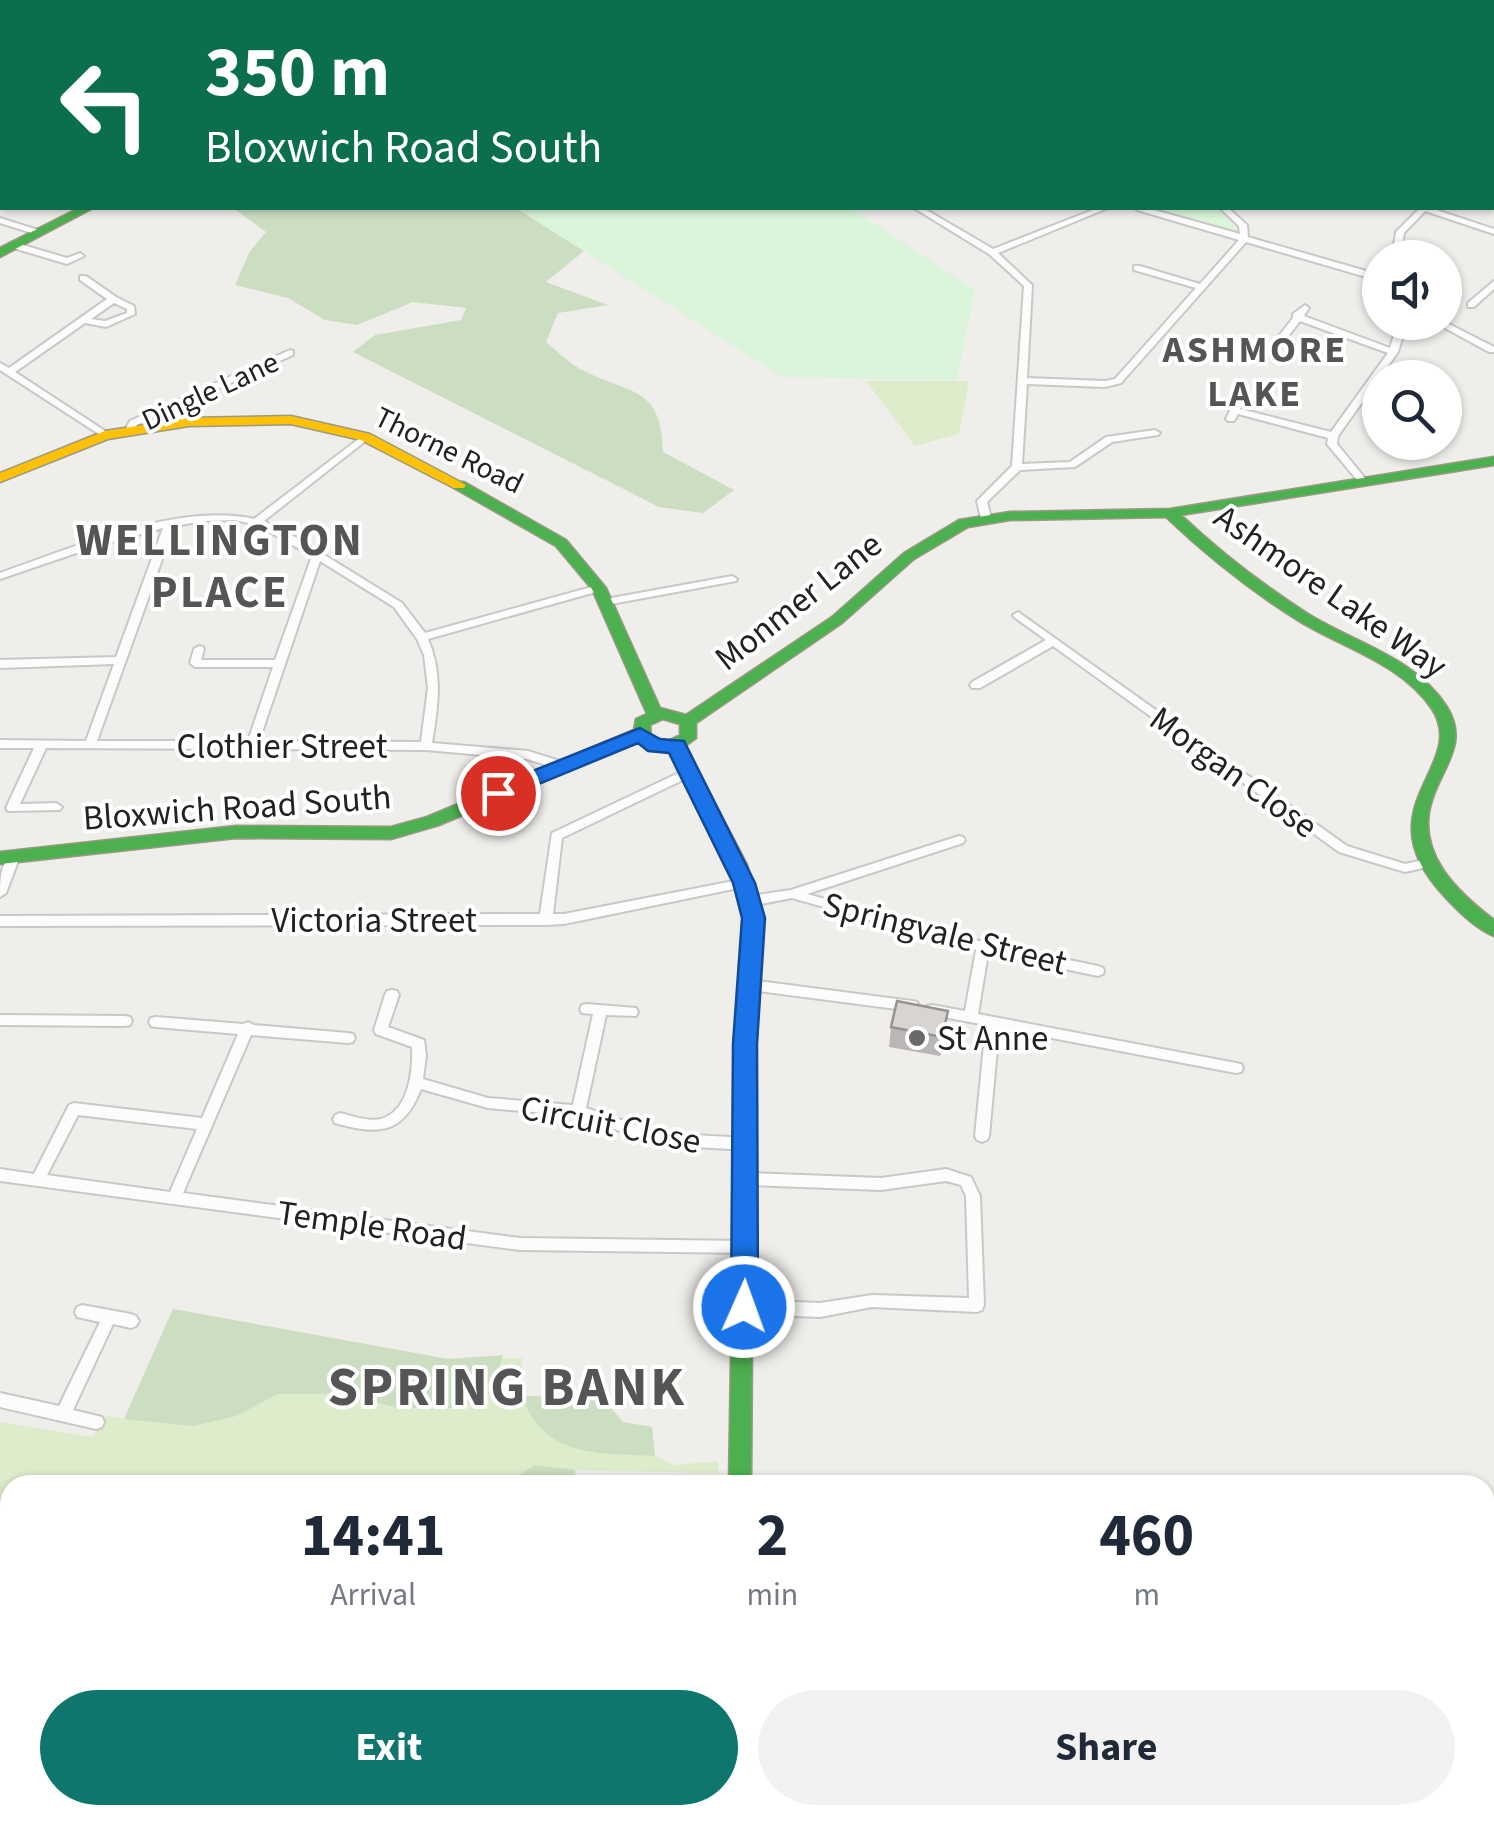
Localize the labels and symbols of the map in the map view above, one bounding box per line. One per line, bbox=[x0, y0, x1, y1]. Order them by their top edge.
district label: ASHMORE LAKE bbox=[1161, 323, 1348, 421]
street label: Dingle Lane bbox=[135, 341, 286, 442]
street label: Thorne Road bbox=[367, 396, 530, 505]
street label: Ashmore Lake Way bbox=[1204, 493, 1457, 691]
district label: WELLINGTON PLACE bbox=[76, 509, 364, 625]
street label: Monmer Lane bbox=[704, 520, 893, 683]
street label: Morgan Close bbox=[1139, 695, 1328, 851]
street label: Clothier Street bbox=[177, 722, 388, 772]
pin bbox=[456, 751, 541, 836]
street label: Bloxwich Road South bbox=[81, 772, 393, 844]
street label: Springvale Street bbox=[818, 879, 1072, 988]
street label: Victoria Street bbox=[271, 896, 477, 946]
place label: St Anne bbox=[937, 1014, 1048, 1064]
marker: St Anne bbox=[906, 1027, 928, 1049]
street label: Circuit Close bbox=[516, 1083, 705, 1167]
street label: Temple Road bbox=[274, 1188, 470, 1264]
position arrow bbox=[692, 1255, 796, 1359]
district label: SPRING BANK bbox=[328, 1349, 686, 1427]

